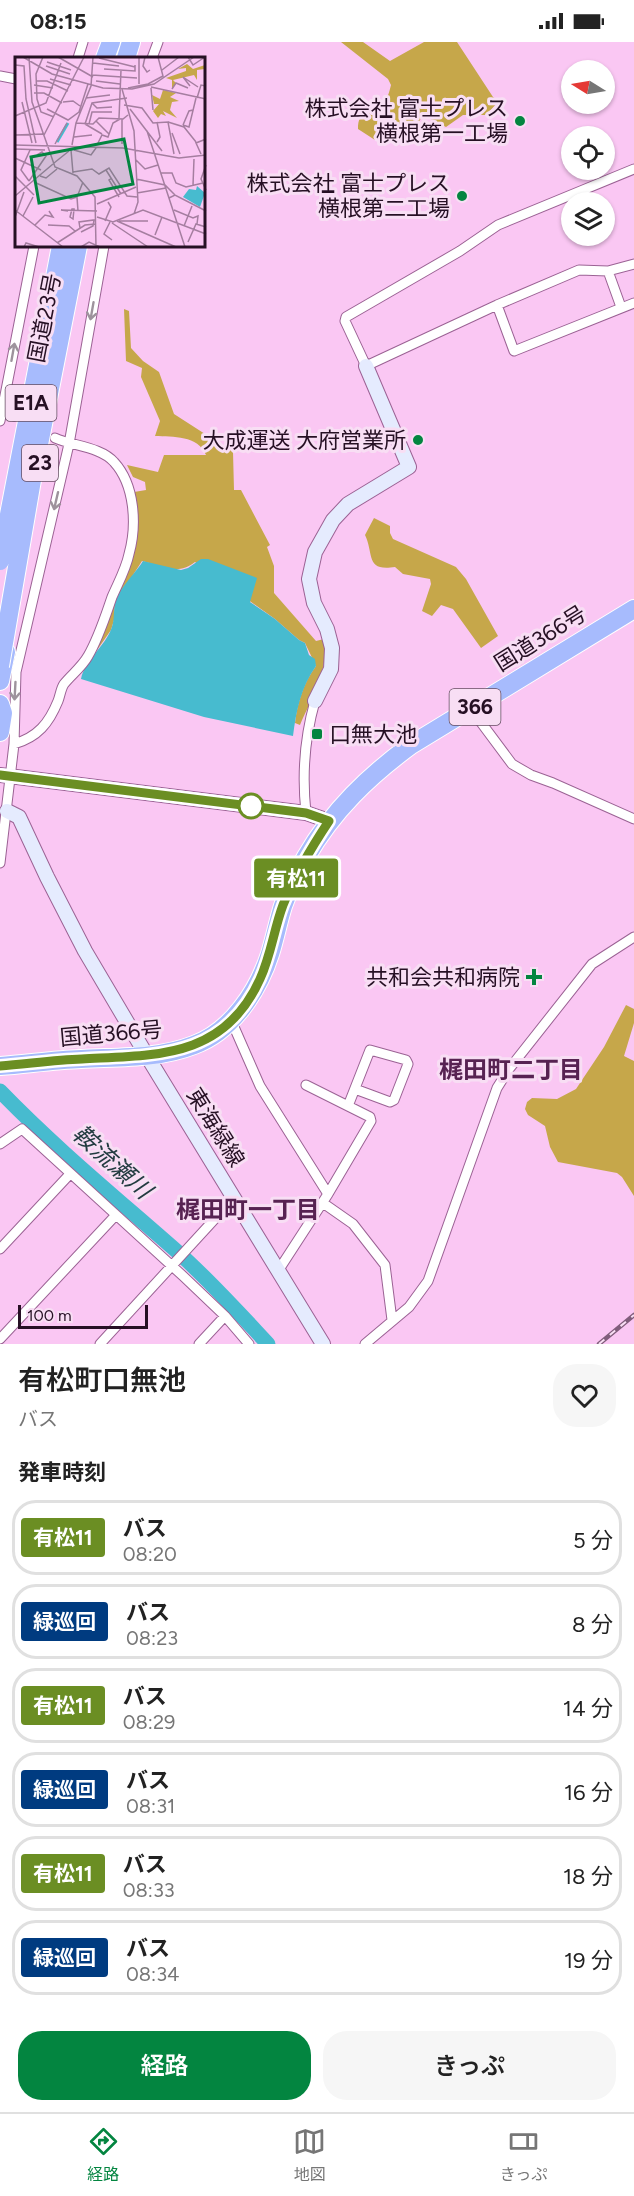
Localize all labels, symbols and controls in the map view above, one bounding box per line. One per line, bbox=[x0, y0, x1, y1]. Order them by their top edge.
text: 08:15 bbox=[30, 8, 86, 35]
inset map bbox=[15, 57, 206, 248]
north arrow bbox=[561, 60, 615, 114]
map controls bbox=[561, 60, 615, 246]
place label: 株式会社 富士プレス 横根第一工場 bbox=[305, 95, 508, 147]
marker: 株式会社 富士プレス 横根第一工場 bbox=[513, 114, 527, 128]
button: locate bbox=[561, 126, 615, 180]
place label: 株式会社 富士プレス 横根第二工場 bbox=[247, 170, 450, 222]
marker: 株式会社 富士プレス 横根第二工場 bbox=[455, 189, 469, 203]
button: layers bbox=[561, 192, 615, 246]
street label: 国道23号 bbox=[23, 271, 66, 365]
one-way arrow bbox=[86, 301, 97, 320]
one-way arrow bbox=[8, 343, 19, 363]
road number: E1A bbox=[6, 385, 57, 421]
place label: 大成運送 大府営業所 bbox=[203, 427, 406, 454]
marker: 大成運送 大府営業所 bbox=[411, 433, 425, 447]
road number: 23 bbox=[22, 445, 58, 481]
one-way arrow bbox=[49, 491, 61, 510]
street label: 国道366号 bbox=[489, 600, 591, 677]
one-way arrow bbox=[10, 681, 21, 701]
road number: 366 bbox=[450, 689, 500, 725]
place label: 口無大池 bbox=[329, 721, 417, 748]
marker: 口無大池 bbox=[310, 727, 324, 741]
unlabelled marker bbox=[238, 793, 264, 819]
line badge: 有松11 bbox=[254, 858, 338, 898]
text: 有松11 bbox=[266, 866, 326, 891]
place label: 共和会共和病院 bbox=[366, 964, 520, 991]
marker: 共和会共和病院 bbox=[525, 968, 543, 986]
street label: 国道366号 bbox=[59, 1016, 163, 1051]
district label: 梶田町二丁目 bbox=[439, 1055, 583, 1084]
street label: 東海緑線 bbox=[181, 1083, 250, 1172]
water label: 鞍流瀬川 bbox=[67, 1119, 160, 1207]
district label: 梶田町一丁目 bbox=[176, 1195, 320, 1224]
scale bar bbox=[18, 1302, 148, 1330]
text: 100 m bbox=[27, 1306, 72, 1325]
text: 有松町口無池 bbox=[18, 1363, 186, 1397]
button: heart bbox=[553, 1364, 616, 1427]
text: バス bbox=[18, 1407, 58, 1431]
text: 発車時刻 bbox=[18, 1459, 106, 1486]
text: バス bbox=[123, 1515, 167, 1542]
text: 有松11 bbox=[33, 1525, 93, 1550]
text: 5 分 bbox=[573, 1527, 613, 1554]
text: 08:20 bbox=[123, 1542, 177, 1566]
text: バス bbox=[126, 1599, 170, 1626]
text: 緑巡回 bbox=[33, 1609, 96, 1634]
text: 8 分 bbox=[572, 1611, 613, 1638]
text: 08:23 bbox=[126, 1626, 178, 1650]
text: バス bbox=[123, 1683, 167, 1710]
text: 有松11 bbox=[33, 1693, 93, 1718]
text: 14 分 bbox=[563, 1695, 613, 1722]
text: 08:29 bbox=[123, 1710, 175, 1734]
text: バス bbox=[126, 1767, 170, 1794]
text: 緑巡回 bbox=[33, 1777, 96, 1802]
text: 16 分 bbox=[564, 1779, 613, 1806]
text: 08:31 bbox=[126, 1794, 175, 1818]
text: バス bbox=[123, 1851, 167, 1878]
text: 有松11 bbox=[33, 1861, 93, 1886]
text: 18 分 bbox=[563, 1863, 613, 1890]
text: 08:33 bbox=[123, 1878, 175, 1902]
text: バス bbox=[126, 1935, 170, 1962]
text: 緑巡回 bbox=[33, 1945, 96, 1970]
text: 19 分 bbox=[564, 1947, 613, 1974]
text: 08:34 bbox=[126, 1962, 179, 1986]
button: 経路 bbox=[18, 2031, 311, 2100]
button: きっぷ bbox=[323, 2031, 616, 2100]
tab: 経路 bbox=[87, 2125, 120, 2185]
tab: 地図 bbox=[293, 2125, 326, 2185]
tab: きっぷ bbox=[500, 2125, 547, 2185]

